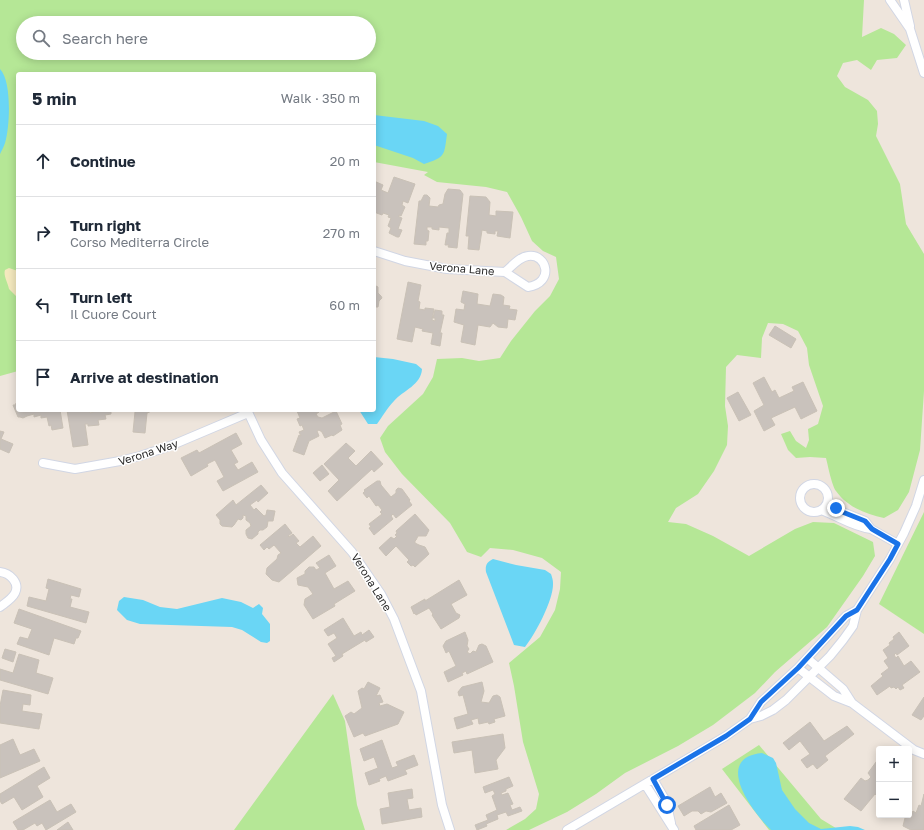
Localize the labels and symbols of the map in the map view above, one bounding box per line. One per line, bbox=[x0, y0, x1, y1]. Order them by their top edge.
street label: Verona Lane bbox=[429, 259, 495, 277]
street label: Verona Way bbox=[117, 436, 179, 468]
route end bbox=[827, 499, 845, 517]
street label: Verona Lane bbox=[349, 551, 395, 613]
route start bbox=[658, 796, 676, 814]

